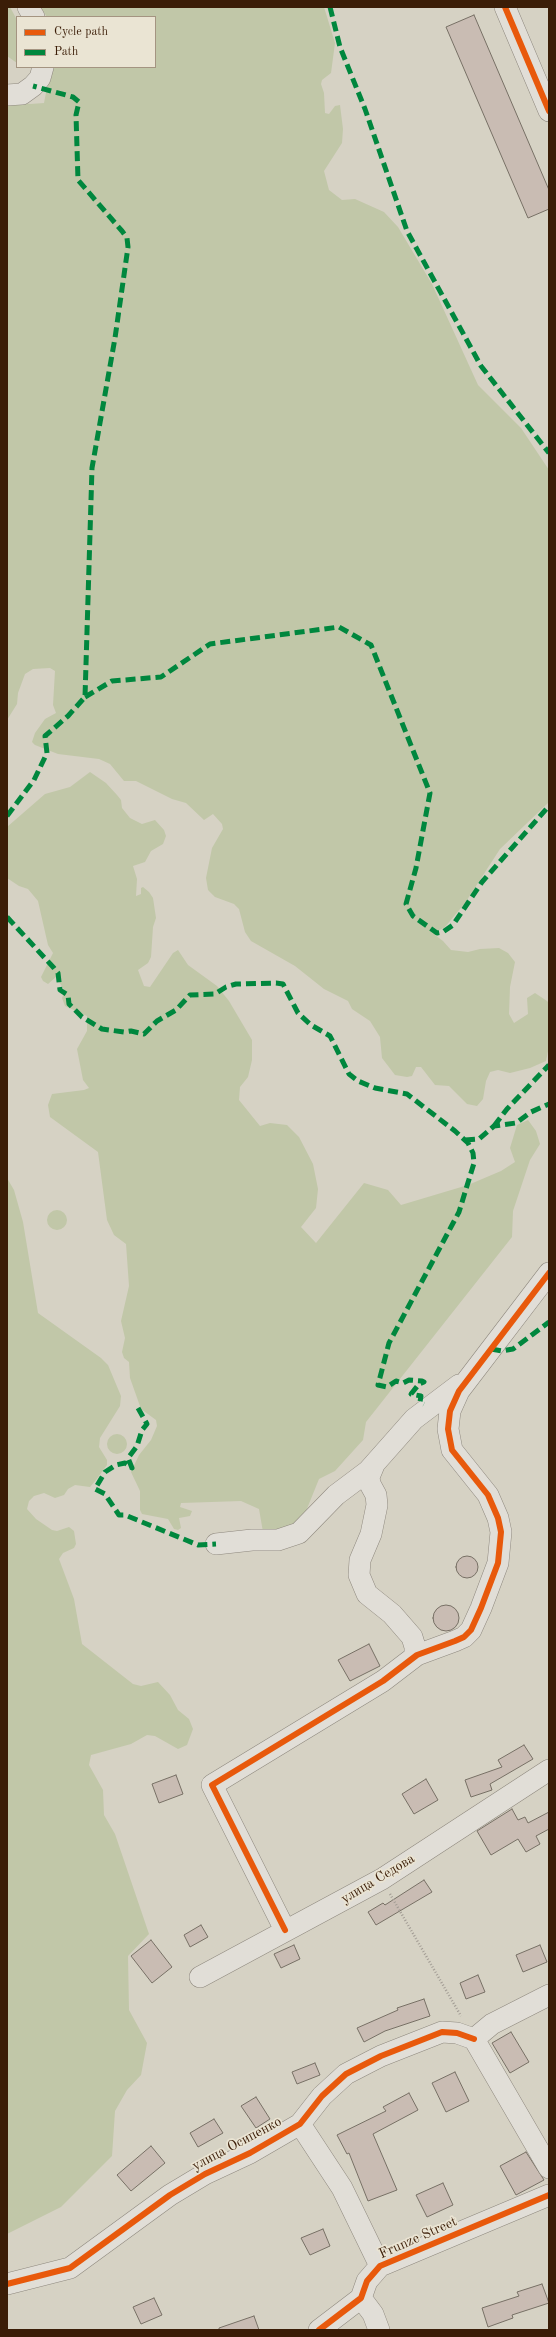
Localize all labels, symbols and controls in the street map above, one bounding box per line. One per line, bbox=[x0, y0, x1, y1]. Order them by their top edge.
legend bbox=[16, 16, 156, 68]
text: Cycle path bbox=[54, 26, 108, 38]
text: Path bbox=[54, 46, 78, 58]
street label: улица Седова bbox=[338, 1850, 418, 1908]
street label: улица Осипенко bbox=[189, 2113, 285, 2175]
street label: Frunze Street bbox=[376, 2213, 460, 2263]

